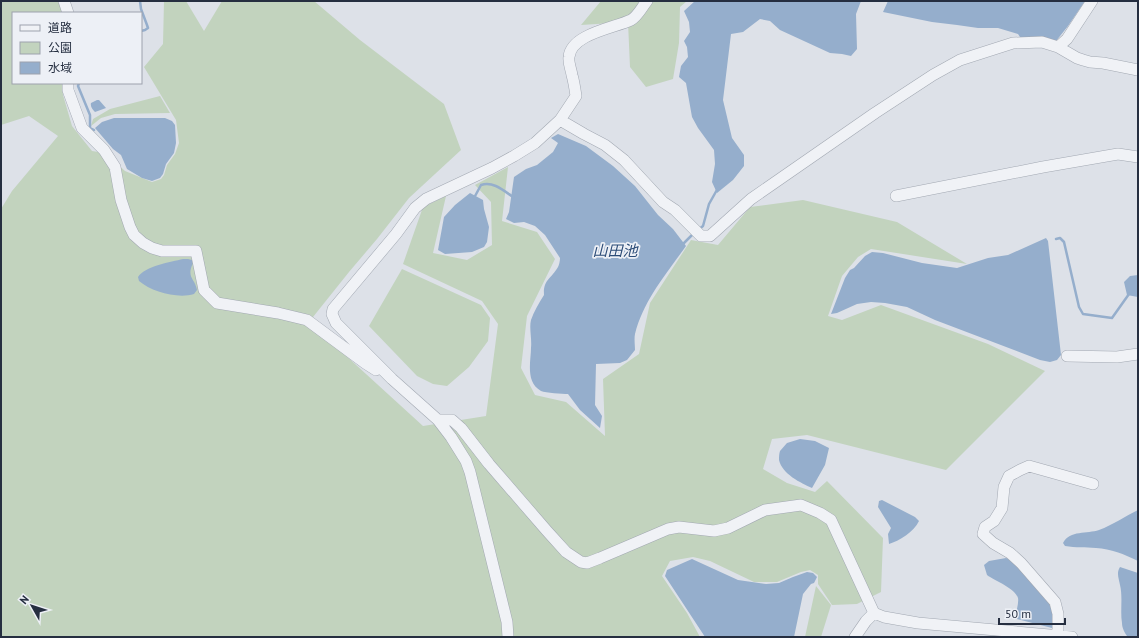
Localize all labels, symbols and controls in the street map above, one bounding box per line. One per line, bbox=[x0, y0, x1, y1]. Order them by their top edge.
legend bbox=[12, 12, 142, 84]
text: 道路 bbox=[48, 20, 72, 35]
text: 公園 bbox=[48, 40, 72, 55]
text: 水域 bbox=[48, 60, 72, 75]
water label: 山田池 bbox=[592, 241, 639, 260]
north arrow bbox=[12, 586, 52, 626]
text: N bbox=[17, 592, 32, 607]
scale bar bbox=[999, 600, 1065, 626]
text: 50 m bbox=[1005, 606, 1031, 621]

